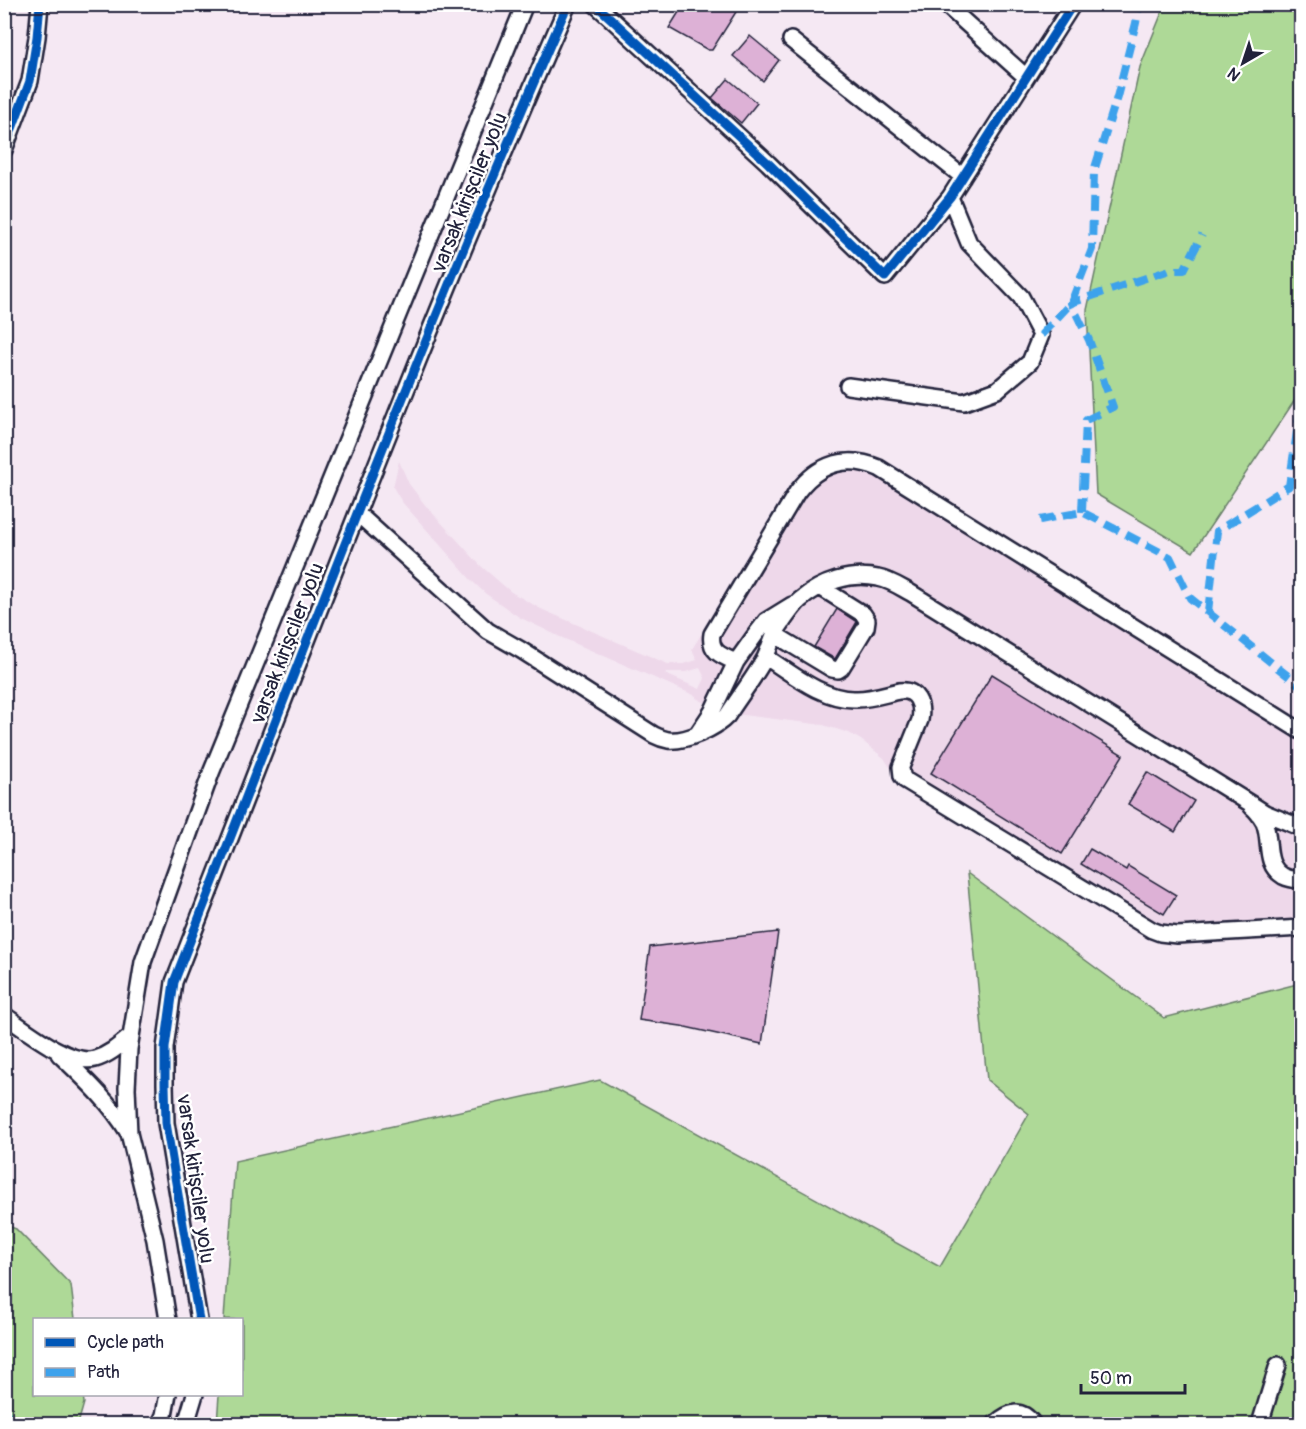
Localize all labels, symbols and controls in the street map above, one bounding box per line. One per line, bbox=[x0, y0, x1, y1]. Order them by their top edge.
north arrow bbox=[1213, 33, 1273, 93]
text: N bbox=[1224, 63, 1245, 85]
street label: varsak kirişciler yolu bbox=[425, 108, 514, 277]
street label: varsak kirişciler yolu bbox=[244, 559, 331, 728]
street label: varsak kirişciler yolu bbox=[170, 1092, 221, 1265]
legend bbox=[33, 1318, 243, 1396]
text: Cycle path bbox=[87, 1331, 164, 1354]
scale bar bbox=[1081, 1357, 1184, 1395]
text: Path bbox=[87, 1361, 120, 1384]
text: 50 m bbox=[1090, 1367, 1132, 1390]

